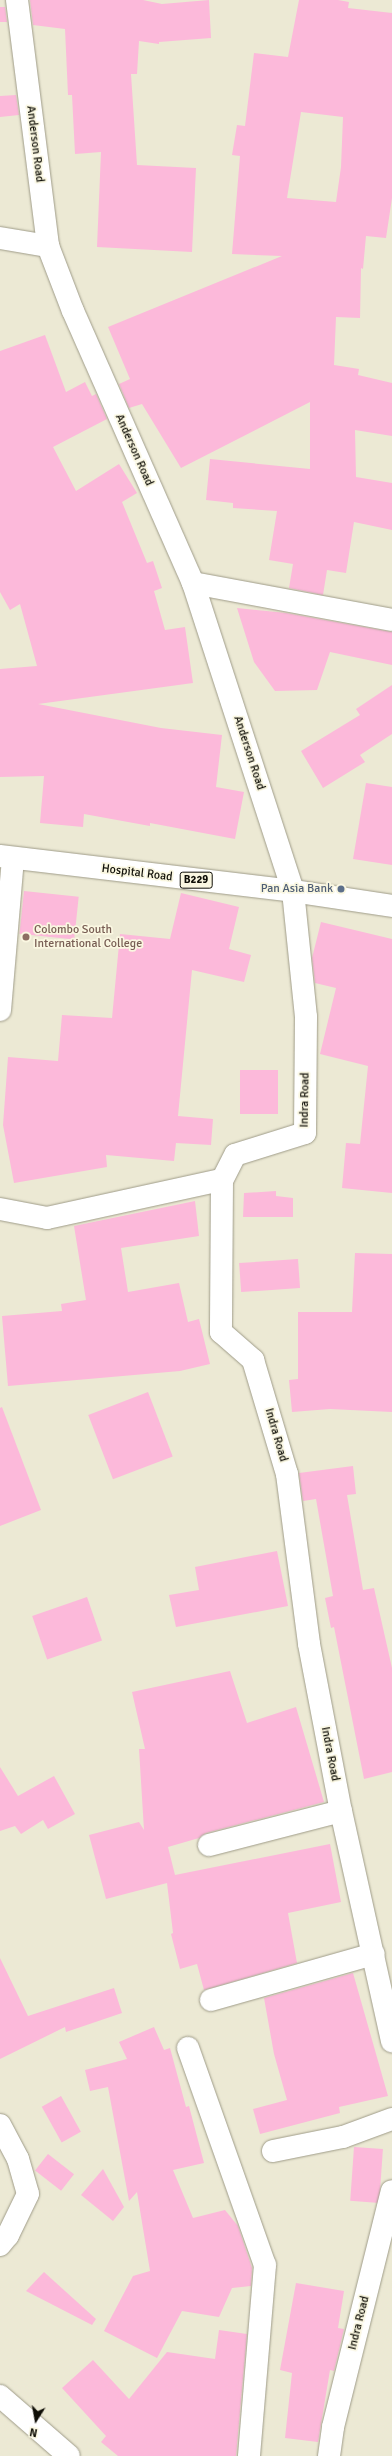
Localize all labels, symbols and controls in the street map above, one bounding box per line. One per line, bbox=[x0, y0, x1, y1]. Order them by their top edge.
street label: Anderson Road bbox=[23, 105, 47, 183]
street label: Anderson Road bbox=[112, 412, 156, 488]
street label: Anderson Road bbox=[230, 714, 268, 792]
street label: Hospital Road bbox=[101, 862, 173, 884]
road number: B229 bbox=[179, 871, 213, 889]
place label: Pan Asia Bank bbox=[261, 882, 333, 896]
marker: Pan Asia Bank bbox=[336, 884, 346, 894]
place label: Colombo South International College bbox=[34, 923, 142, 951]
marker: Colombo South International College bbox=[21, 932, 31, 942]
street label: Indra Road bbox=[297, 1072, 313, 1128]
street label: Indra Road bbox=[261, 1407, 291, 1463]
street label: Indra Road bbox=[318, 1726, 342, 1782]
street label: Indra Road bbox=[345, 2294, 373, 2352]
north arrow bbox=[16, 2400, 56, 2440]
text: N bbox=[29, 2425, 39, 2439]

